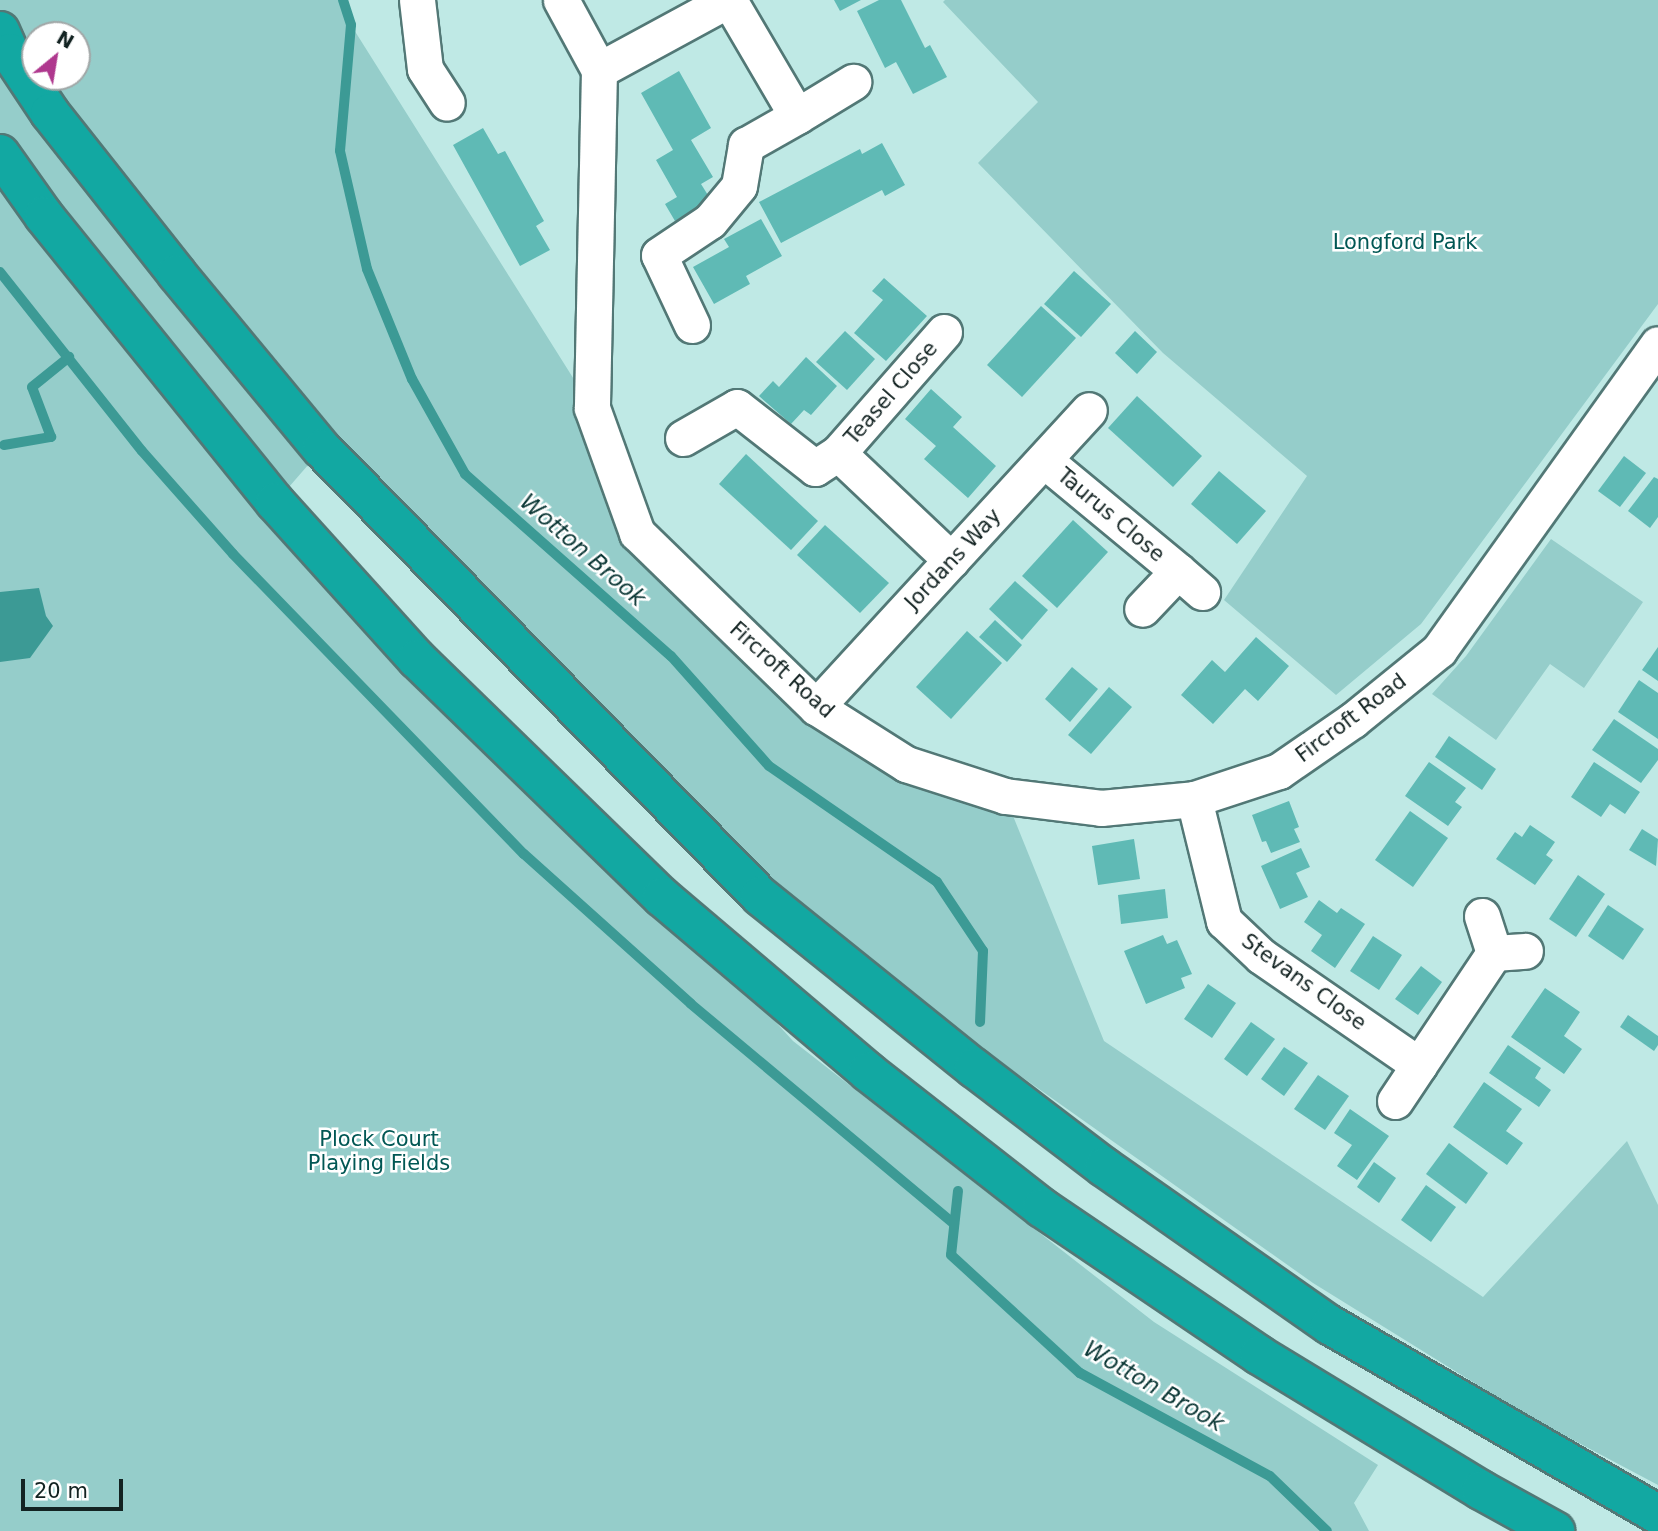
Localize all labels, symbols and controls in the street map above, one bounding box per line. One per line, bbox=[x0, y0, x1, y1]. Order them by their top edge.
north arrow bbox=[21, 21, 91, 91]
text: N bbox=[53, 26, 78, 53]
park label: Longford Park bbox=[1333, 229, 1477, 255]
street label: Teasel Close bbox=[839, 336, 943, 450]
street label: Taurus Close bbox=[1052, 463, 1170, 567]
water label: Wotton Brook bbox=[515, 488, 651, 612]
street label: Jordans Way bbox=[900, 503, 1006, 615]
street label: Fircroft Road bbox=[725, 617, 839, 723]
street label: Fircroft Road bbox=[1291, 668, 1411, 768]
street label: Stevans Close bbox=[1237, 928, 1371, 1036]
park label: Plock Court Playing Fields bbox=[308, 1126, 450, 1176]
water label: Wotton Brook bbox=[1079, 1335, 1229, 1437]
scale bar bbox=[24, 1464, 126, 1508]
text: 20 m bbox=[34, 1479, 88, 1503]

